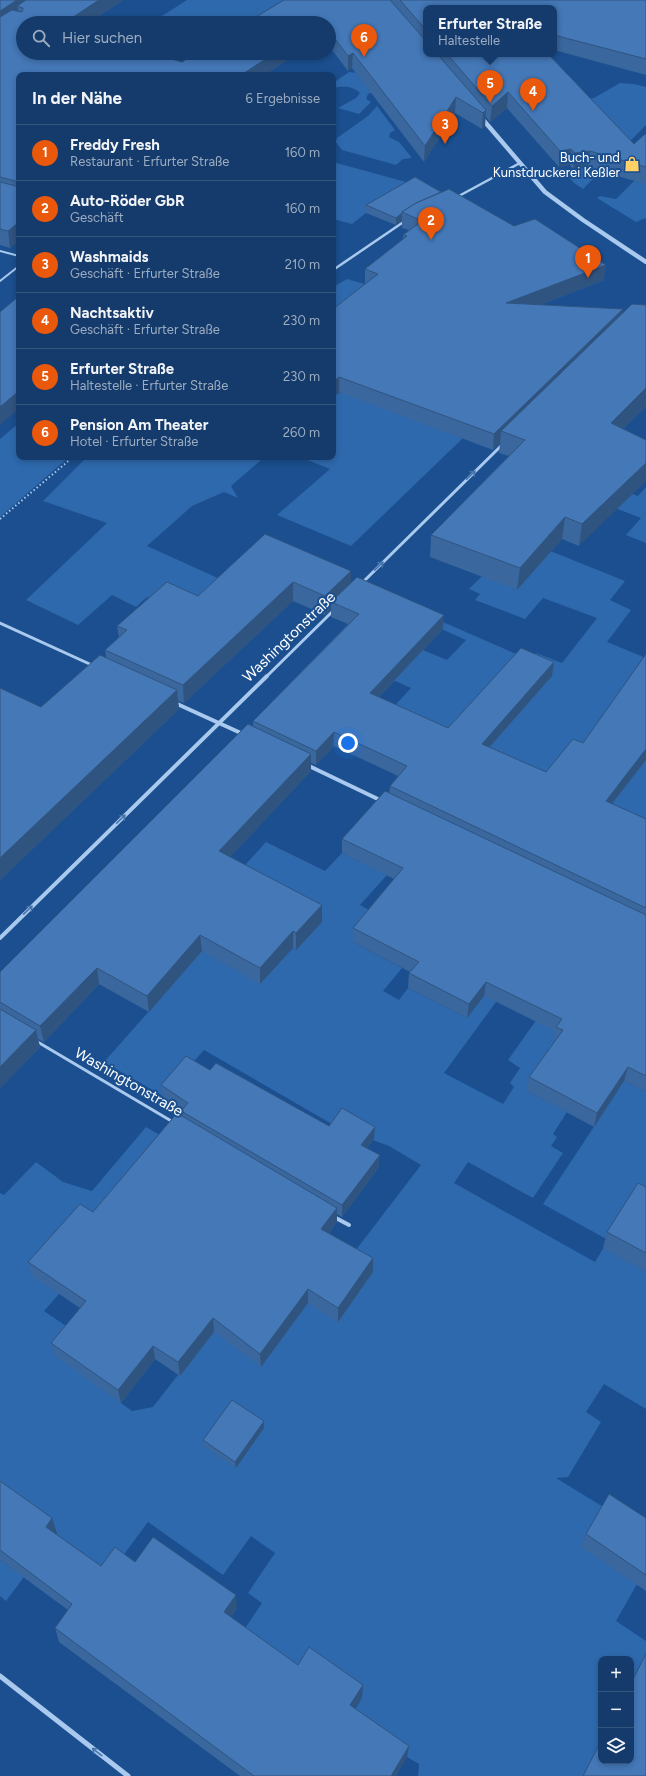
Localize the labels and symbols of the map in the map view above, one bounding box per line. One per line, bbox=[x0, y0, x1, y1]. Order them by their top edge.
pin: 6 bbox=[351, 24, 377, 57]
pin: 5 bbox=[477, 70, 503, 103]
pin: 4 bbox=[520, 78, 546, 111]
pin: 3 bbox=[432, 111, 458, 144]
place label: Buch- und Kunstdruckerei Keßler bbox=[493, 150, 621, 180]
shop icon: Buch- und Kunstdruckerei Keßler bbox=[623, 155, 641, 173]
pin: 2 bbox=[418, 207, 444, 240]
pin: 1 bbox=[575, 245, 601, 278]
one-way arrow bbox=[466, 470, 476, 480]
one-way arrow bbox=[374, 561, 384, 571]
street label: Washingtonstraße bbox=[239, 588, 339, 686]
your location bbox=[338, 733, 358, 753]
one-way arrow bbox=[116, 814, 126, 824]
one-way arrow bbox=[23, 905, 33, 915]
street label: Washingtonstraße bbox=[72, 1044, 186, 1120]
one-way arrow bbox=[91, 1748, 102, 1756]

